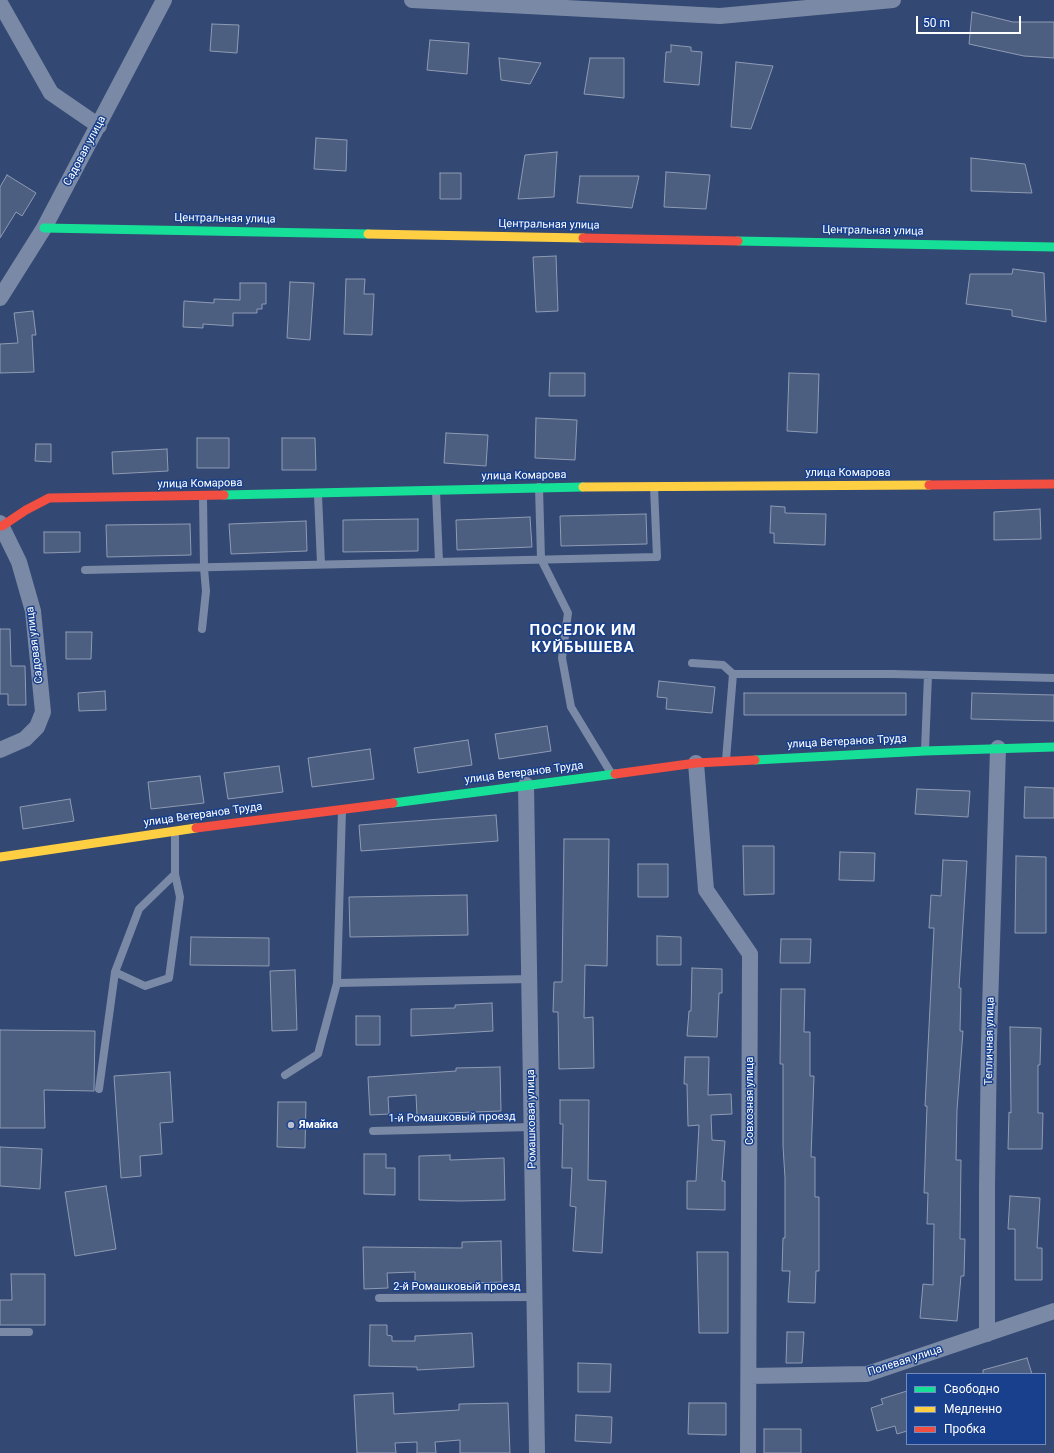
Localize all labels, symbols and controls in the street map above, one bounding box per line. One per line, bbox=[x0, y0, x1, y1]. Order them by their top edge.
scale bar bbox=[918, 8, 1023, 34]
text: 50 m bbox=[923, 16, 950, 30]
street label: Садовая улица bbox=[61, 114, 109, 188]
street label: Центральная улица bbox=[174, 212, 276, 226]
street label: Центральная улица bbox=[498, 218, 600, 232]
street label: Центральная улица bbox=[822, 224, 924, 238]
street label: улица Комарова bbox=[806, 466, 890, 480]
street label: улица Комарова bbox=[481, 469, 567, 483]
street label: улица Комарова bbox=[157, 477, 243, 491]
street label: Садовая улица bbox=[24, 606, 46, 684]
district label: ПОСЕЛОК ИМ КУЙБЫШЕВА bbox=[529, 622, 637, 657]
street label: улица Ветеранов Труда bbox=[787, 732, 907, 752]
street label: улица Ветеранов Труда bbox=[464, 759, 584, 787]
street label: улица Ветеранов Труда bbox=[143, 800, 263, 830]
street label: Тепличная улица bbox=[983, 997, 997, 1085]
street label: Совхозная улица bbox=[743, 1057, 757, 1145]
street label: Ромашковая улица bbox=[525, 1069, 539, 1169]
street label: 1-й Ромашковый проезд bbox=[388, 1110, 516, 1126]
place label: Ямайка bbox=[299, 1118, 338, 1132]
marker: Ямайка bbox=[286, 1120, 296, 1130]
street label: 2-й Ромашковый проезд bbox=[393, 1280, 521, 1294]
street label: Полевая улица bbox=[866, 1343, 944, 1379]
legend bbox=[906, 1373, 1046, 1445]
text: Свободно bbox=[944, 1382, 1000, 1396]
text: Медленно bbox=[944, 1402, 1002, 1416]
text: Пробка bbox=[944, 1422, 986, 1436]

